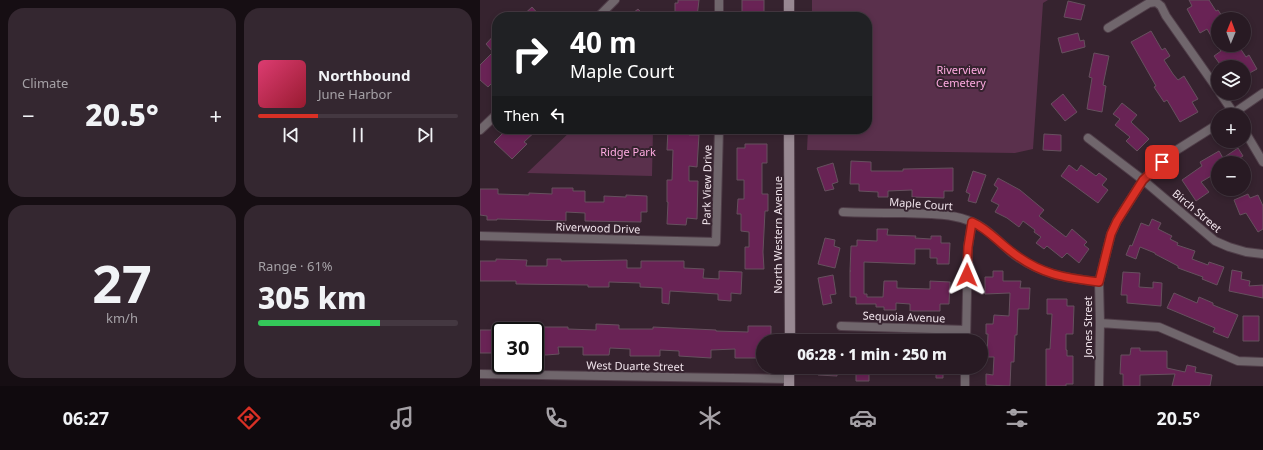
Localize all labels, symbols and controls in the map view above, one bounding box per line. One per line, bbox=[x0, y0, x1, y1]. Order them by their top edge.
north arrow bbox=[1211, 12, 1251, 52]
map controls bbox=[1211, 12, 1251, 196]
text: 40 m bbox=[570, 23, 637, 61]
icon: right bbox=[504, 28, 556, 80]
text: Maple Court bbox=[570, 59, 674, 83]
button: layers bbox=[1211, 60, 1251, 100]
park label: Riverview Cemetery bbox=[936, 62, 986, 90]
text: Northbound bbox=[318, 65, 410, 85]
text: Climate bbox=[22, 74, 68, 92]
text: June Harbor bbox=[318, 85, 392, 103]
text: 20.5° bbox=[85, 94, 159, 135]
text: − bbox=[22, 100, 35, 130]
text: + bbox=[209, 100, 222, 130]
icon: left bbox=[547, 104, 569, 126]
text: Then bbox=[504, 105, 539, 125]
button: + bbox=[1211, 108, 1251, 148]
icon: previous bbox=[280, 124, 302, 146]
icon: pause bbox=[347, 124, 369, 146]
icon: next bbox=[414, 124, 436, 146]
park label: Ridge Park bbox=[600, 144, 656, 159]
street label: Park View Drive bbox=[698, 145, 715, 225]
pin bbox=[1145, 145, 1179, 179]
icon: arrive bbox=[1151, 151, 1173, 173]
button: − bbox=[1211, 156, 1251, 196]
street label: North Western Avenue bbox=[770, 176, 785, 294]
street label: Birch Street bbox=[1170, 186, 1225, 236]
street label: Maple Court bbox=[889, 194, 953, 213]
street label: Riverwood Drive bbox=[555, 219, 641, 236]
text: 27 bbox=[92, 247, 152, 318]
position arrow bbox=[946, 254, 988, 296]
text: Range · 61% bbox=[258, 257, 333, 275]
text: 305 km bbox=[258, 277, 367, 318]
street label: Jones Street bbox=[1080, 296, 1095, 359]
street label: Sequoia Avenue bbox=[862, 308, 946, 325]
text: km/h bbox=[106, 309, 138, 327]
speed limit sign: 30 bbox=[492, 322, 544, 374]
text: 06:28 · 1 min · 250 m bbox=[797, 344, 947, 364]
street label: West Duarte Street bbox=[586, 357, 684, 374]
icon: directions bbox=[235, 404, 263, 432]
icon: music bbox=[388, 404, 416, 432]
icon: phone bbox=[542, 404, 570, 432]
icon: climate bbox=[696, 404, 724, 432]
icon: car bbox=[849, 404, 877, 432]
icon: filters bbox=[1003, 404, 1031, 432]
text: 06:27 bbox=[63, 406, 109, 430]
text: 20.5° bbox=[1157, 406, 1200, 430]

